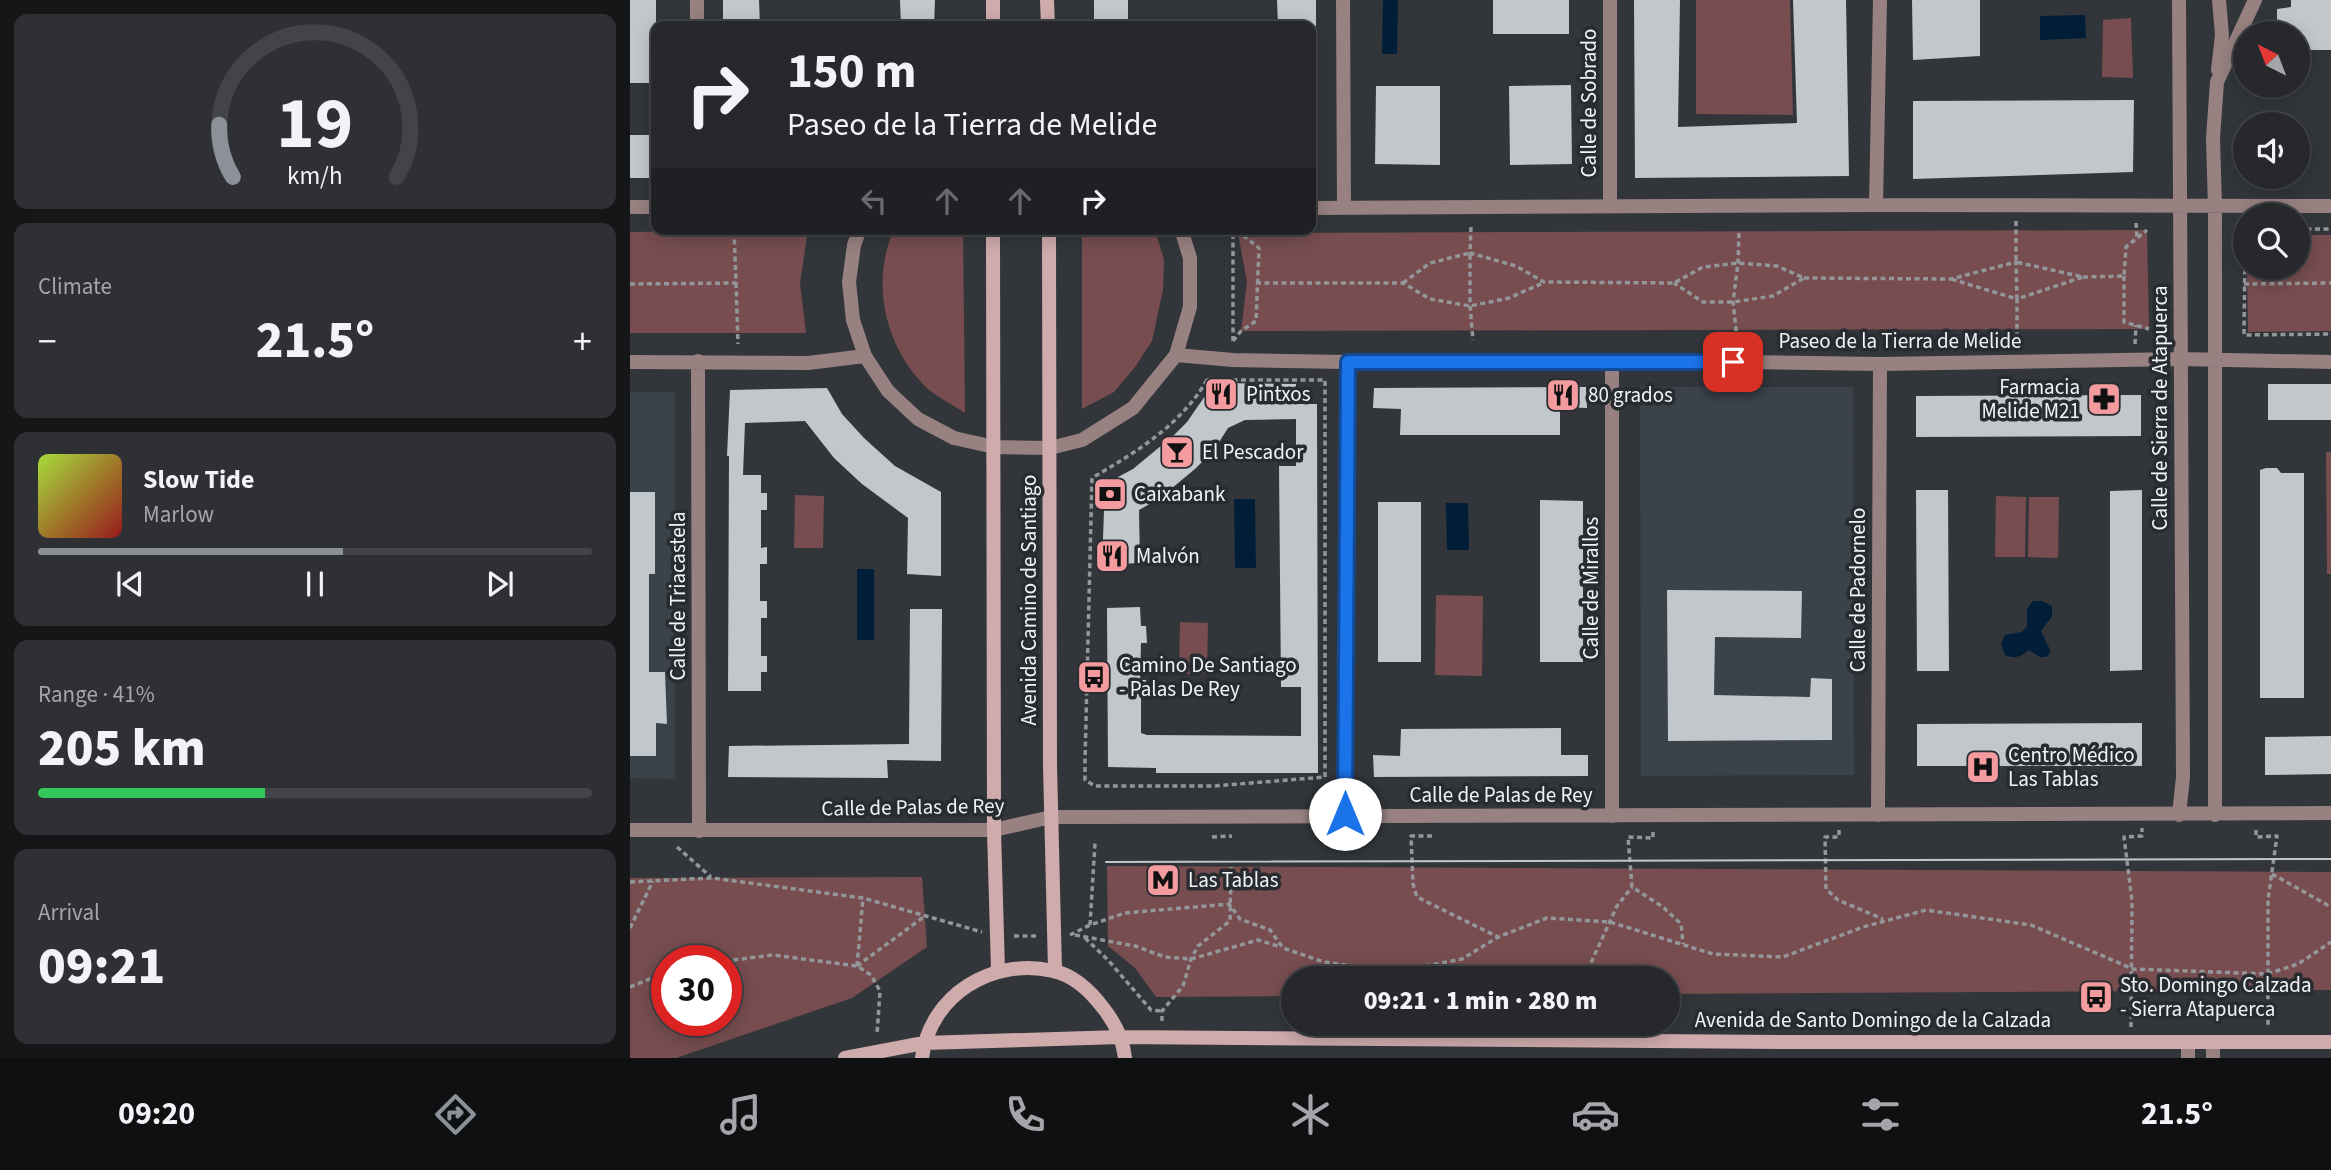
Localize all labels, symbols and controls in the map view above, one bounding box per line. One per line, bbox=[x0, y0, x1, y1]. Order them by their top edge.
north arrow bbox=[2233, 21, 2310, 98]
map controls bbox=[2233, 21, 2310, 280]
street label: Calle de Sobrado bbox=[1574, 29, 1604, 177]
text: 150 m bbox=[787, 37, 916, 107]
icon: right bbox=[672, 49, 763, 140]
text: 19 bbox=[277, 73, 353, 177]
text: Paseo de la Tierra de Melide bbox=[787, 102, 1157, 148]
button: sound bbox=[2233, 112, 2310, 189]
text: km/h bbox=[287, 158, 343, 194]
icon: left bbox=[855, 182, 893, 220]
icon: ahead bbox=[928, 182, 966, 220]
icon: ahead bbox=[1001, 182, 1039, 220]
icon: right bbox=[1074, 182, 1112, 220]
button: search bbox=[2233, 203, 2310, 280]
text: Climate bbox=[38, 270, 112, 303]
street label: Calle de Sierra de Atapuerca bbox=[2145, 286, 2175, 530]
text: 21.5° bbox=[256, 304, 374, 378]
text: − bbox=[38, 315, 57, 369]
text: + bbox=[573, 315, 592, 369]
street label: Paseo de la Tierra de Melide bbox=[1778, 326, 2022, 356]
pin bbox=[1703, 332, 1763, 392]
icon: arrive bbox=[1714, 343, 1752, 381]
place label: Farmacia Melide M21 bbox=[1981, 372, 2080, 426]
restaurant icon: Pintxos bbox=[1202, 375, 1240, 413]
restaurant icon: 80 grados bbox=[1544, 376, 1582, 414]
place label: Pintxos bbox=[1246, 379, 1311, 409]
place label: 80 grados bbox=[1588, 380, 1673, 410]
pharmacy icon: Farmacia Melide M21 bbox=[2085, 380, 2123, 418]
bar icon: El Pescador bbox=[1158, 433, 1196, 471]
place label: El Pescador bbox=[1202, 437, 1304, 467]
text: Slow Tide bbox=[143, 461, 254, 498]
street label: Avenida Camino de Santiago bbox=[1014, 475, 1044, 725]
bank icon: Caixabank bbox=[1091, 475, 1129, 513]
place label: Caixabank bbox=[1134, 479, 1226, 509]
text: Marlow bbox=[143, 498, 214, 531]
street label: Calle de Padornelo bbox=[1843, 508, 1873, 672]
street label: Calle de Triacastela bbox=[663, 512, 693, 681]
street label: Calle de Mirallos bbox=[1576, 516, 1606, 659]
restaurant icon: Malvón bbox=[1093, 537, 1131, 575]
place label: Malvón bbox=[1136, 541, 1200, 571]
icon: previous bbox=[111, 565, 149, 603]
icon: pause bbox=[296, 565, 334, 603]
icon: next bbox=[481, 565, 519, 603]
place label: Camino De Santiago - Palas De Rey bbox=[1119, 650, 1297, 704]
bus stop icon: Camino De Santiago - Palas De Rey bbox=[1075, 658, 1113, 696]
text: Range · 41% bbox=[38, 678, 155, 711]
text: 205 km bbox=[38, 712, 206, 786]
place label: Centro Médico Las Tablas bbox=[2008, 740, 2135, 794]
hospital icon: Centro Médico Las Tablas bbox=[1964, 748, 2002, 786]
position arrow bbox=[1308, 777, 1382, 851]
street label: Calle de Palas de Rey bbox=[1409, 780, 1593, 810]
street label: Calle de Palas de Rey bbox=[821, 790, 1005, 824]
metro station icon: Las Tablas bbox=[1144, 861, 1182, 899]
place label: Las Tablas bbox=[1188, 865, 1279, 895]
text: Arrival bbox=[38, 896, 100, 929]
text: 09:21 bbox=[38, 930, 165, 1004]
speed limit sign: 30 bbox=[651, 945, 742, 1036]
place label: Sto. Domingo Calzada - Sierra Atapuerca bbox=[2120, 970, 2312, 1024]
bus stop icon: Sto. Domingo Calzada - Sierra Atapuerca bbox=[2077, 978, 2115, 1016]
text: 09:21 · 1 min · 280 m bbox=[1364, 982, 1597, 1019]
street label: Avenida de Santo Domingo de la Calzada bbox=[1695, 1005, 2051, 1035]
icon: directions bbox=[431, 1090, 480, 1139]
icon: music bbox=[716, 1090, 765, 1139]
icon: phone bbox=[1001, 1090, 1050, 1139]
icon: climate bbox=[1286, 1090, 1335, 1139]
icon: car bbox=[1571, 1090, 1620, 1139]
icon: filters bbox=[1856, 1090, 1905, 1139]
text: 09:20 bbox=[118, 1091, 195, 1137]
text: 21.5° bbox=[2141, 1091, 2213, 1137]

